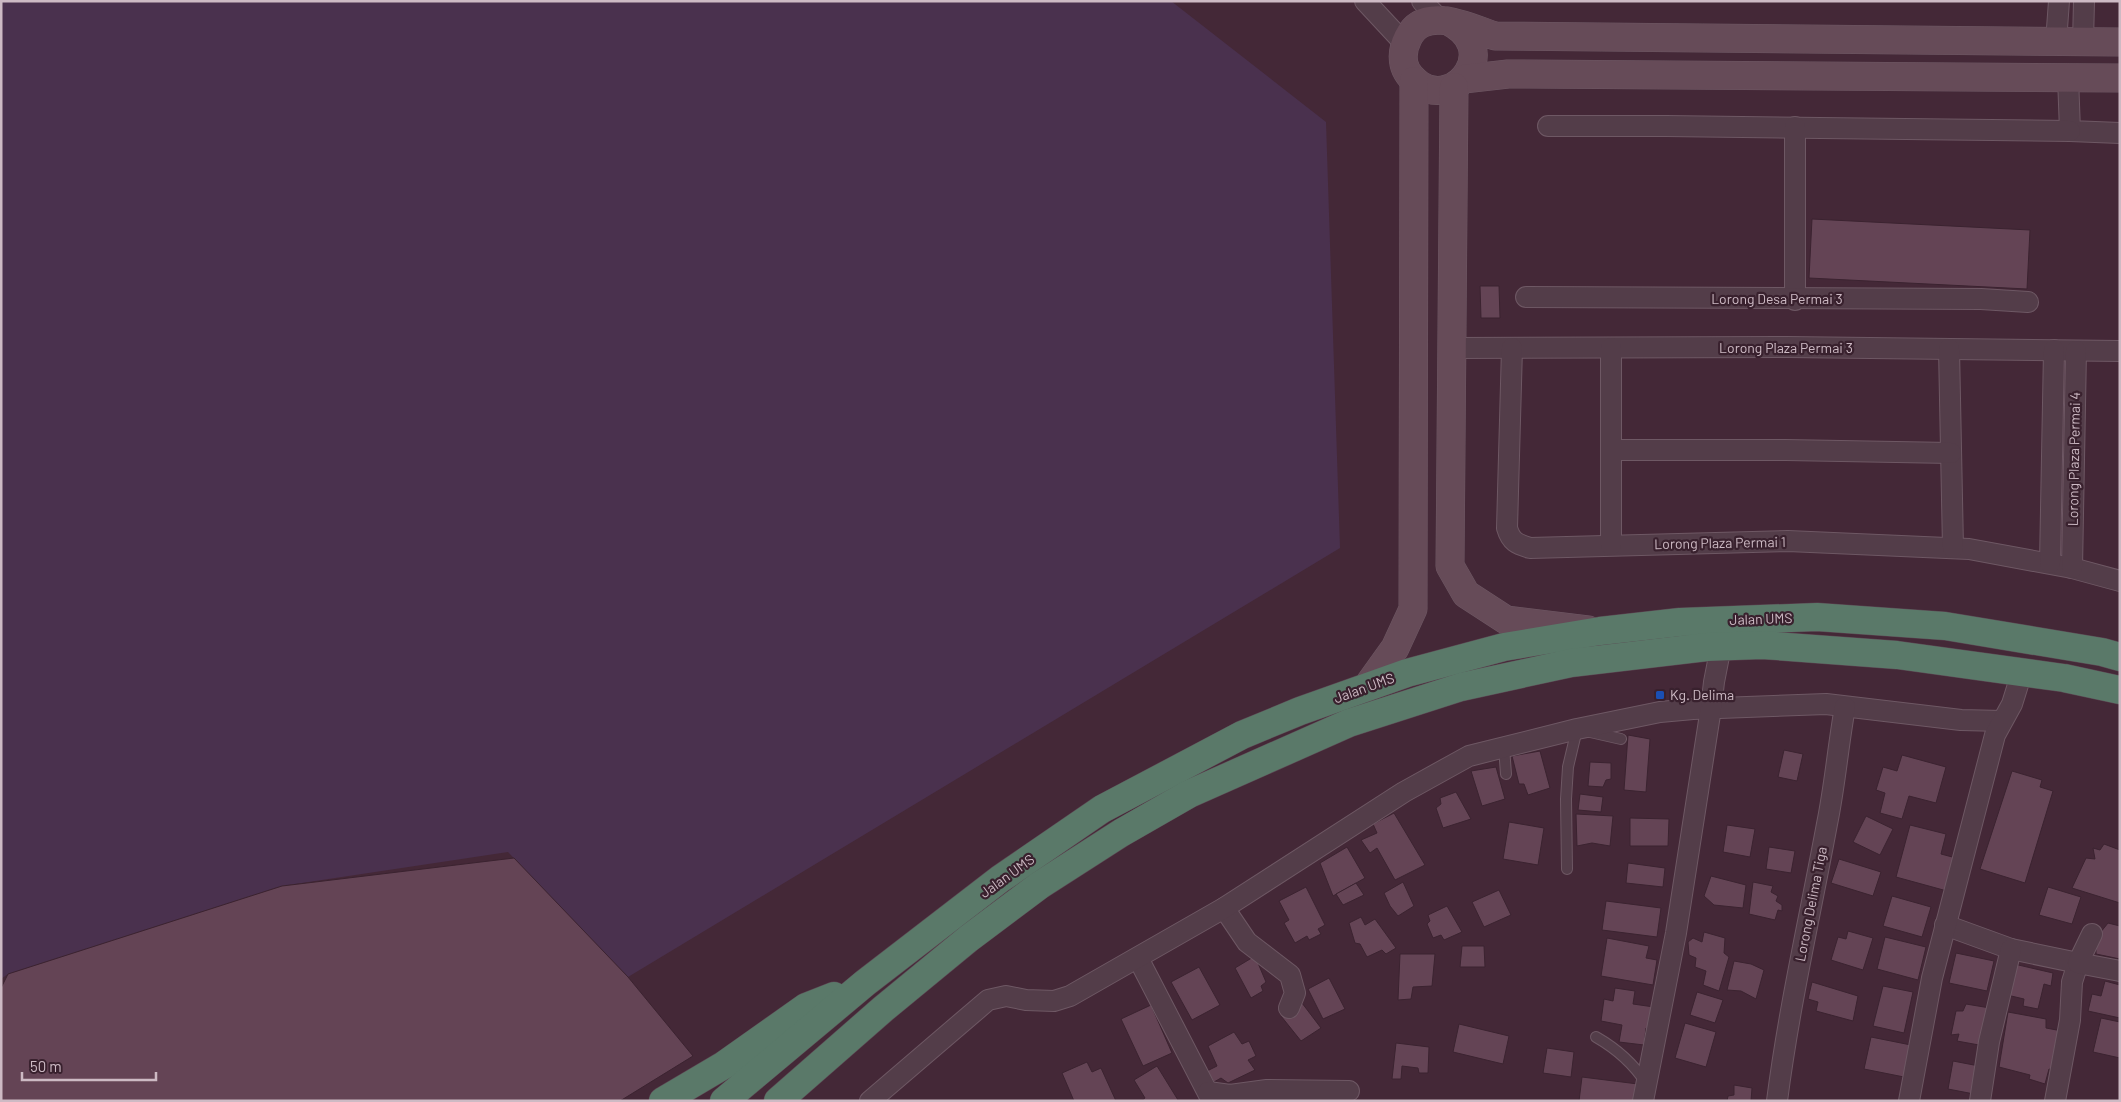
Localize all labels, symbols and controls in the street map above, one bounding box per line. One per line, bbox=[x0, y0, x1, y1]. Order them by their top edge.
street label: Lorong Desa Permai 3 bbox=[1711, 290, 1843, 307]
street label: Lorong Plaza Permai 3 bbox=[1719, 339, 1853, 356]
street label: Lorong Plaza Permai 4 bbox=[2064, 392, 2083, 526]
street label: Lorong Plaza Permai 1 bbox=[1654, 533, 1786, 552]
street label: Jalan UMS bbox=[1729, 609, 1793, 628]
street label: Jalan UMS bbox=[1331, 669, 1396, 706]
place label: Kg. Delima bbox=[1670, 686, 1734, 703]
marker: Kg. Delima bbox=[1654, 689, 1666, 701]
street label: Lorong Delima Tiga bbox=[1791, 845, 1830, 963]
street label: Jalan UMS bbox=[976, 850, 1037, 901]
scale bar bbox=[22, 1050, 156, 1082]
text: 50 m bbox=[30, 1057, 62, 1075]

